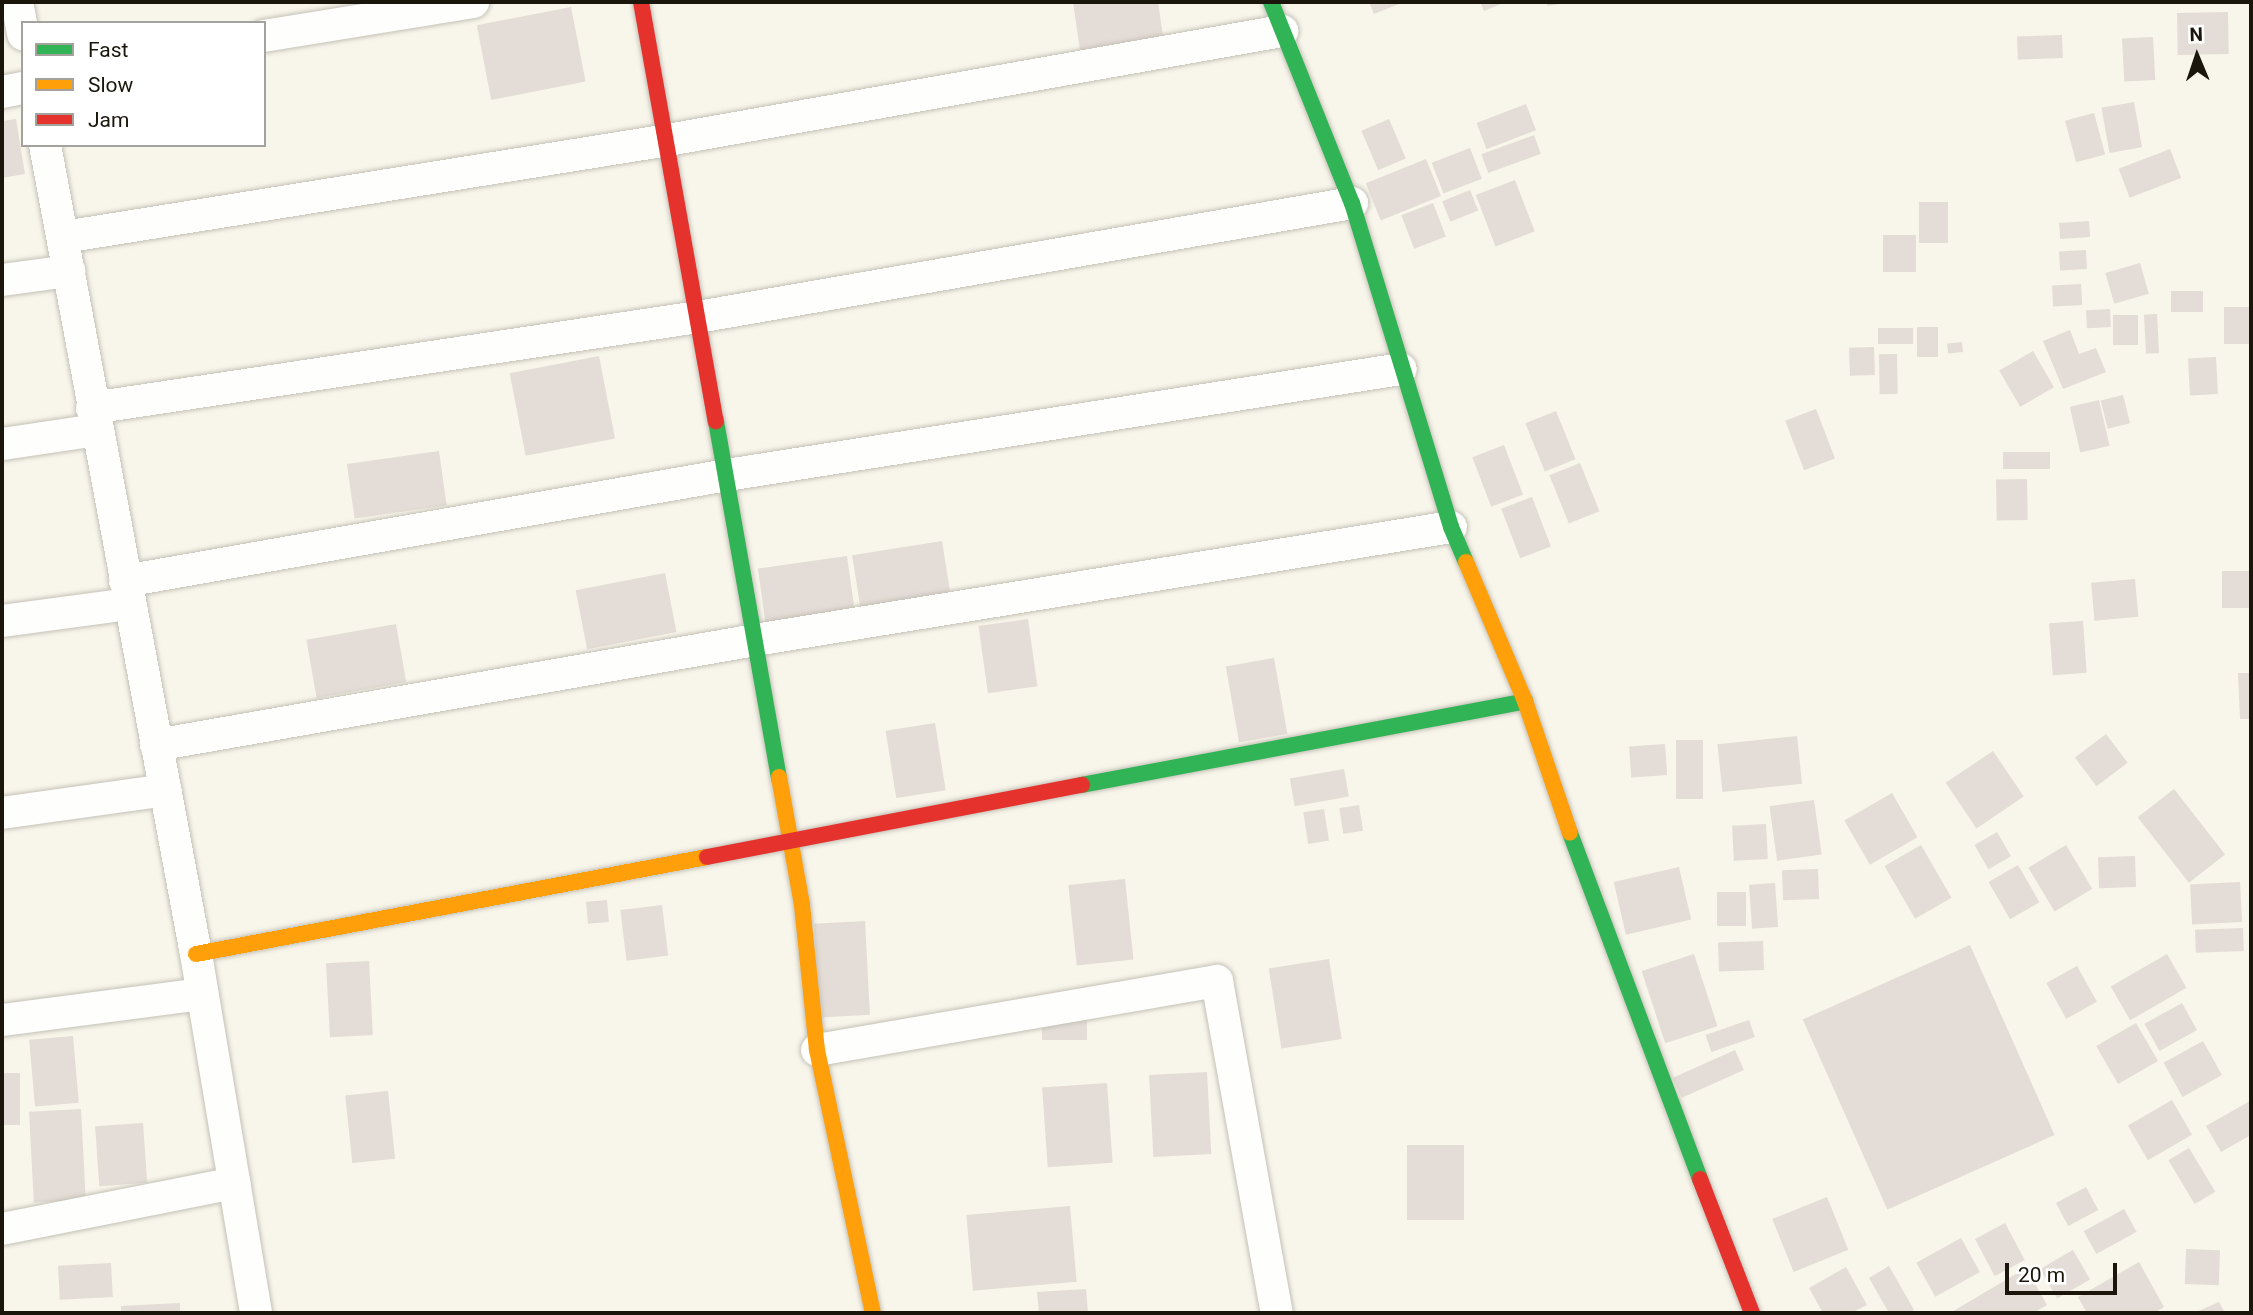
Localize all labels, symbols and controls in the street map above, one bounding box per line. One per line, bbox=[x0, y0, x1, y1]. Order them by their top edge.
legend bbox=[21, 21, 266, 147]
north arrow bbox=[2162, 21, 2232, 91]
text: N bbox=[2189, 23, 2203, 46]
text: Fast bbox=[88, 38, 128, 62]
text: Slow bbox=[88, 73, 133, 97]
text: Jam bbox=[88, 108, 129, 132]
scale bar bbox=[2008, 1248, 2120, 1292]
text: 20 m bbox=[2018, 1263, 2065, 1287]

